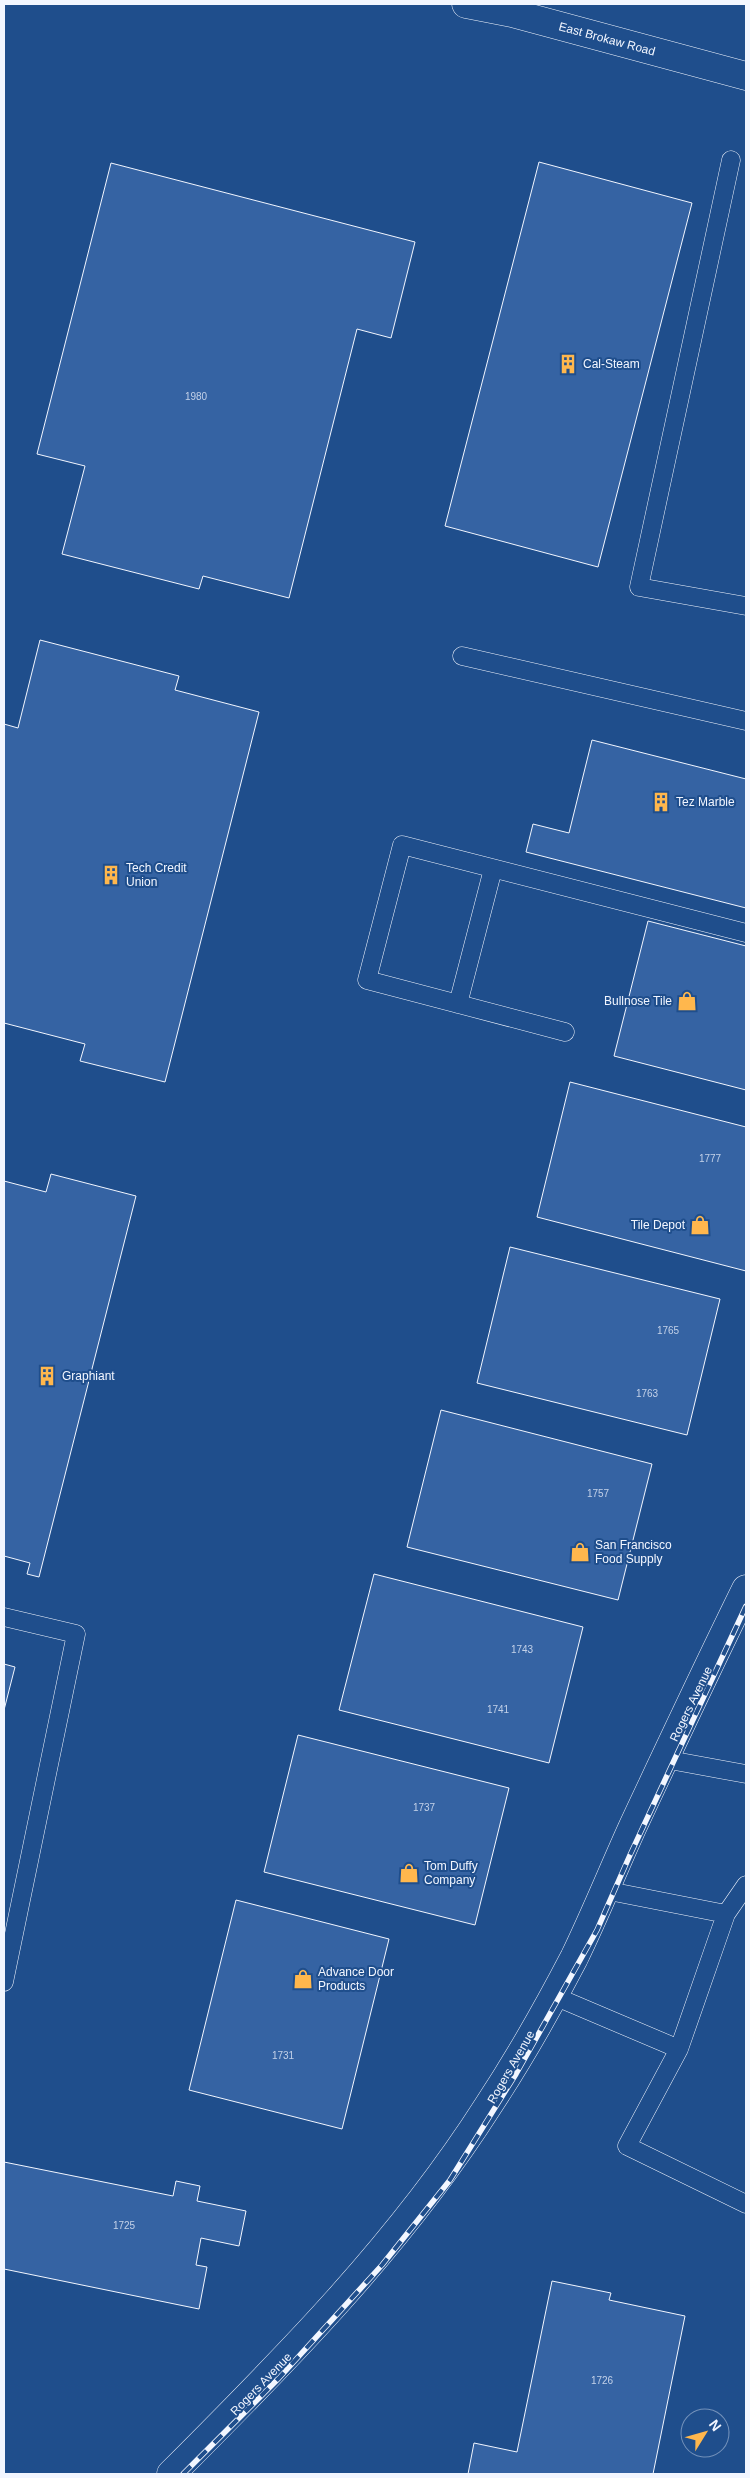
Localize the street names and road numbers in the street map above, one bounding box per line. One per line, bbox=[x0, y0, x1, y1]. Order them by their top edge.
street label: East Brokaw Road bbox=[557, 19, 657, 59]
street label: Rogers Avenue bbox=[667, 1664, 715, 1744]
street label: Rogers Avenue bbox=[484, 2028, 538, 2106]
street label: Rogers Avenue bbox=[228, 2349, 295, 2418]

